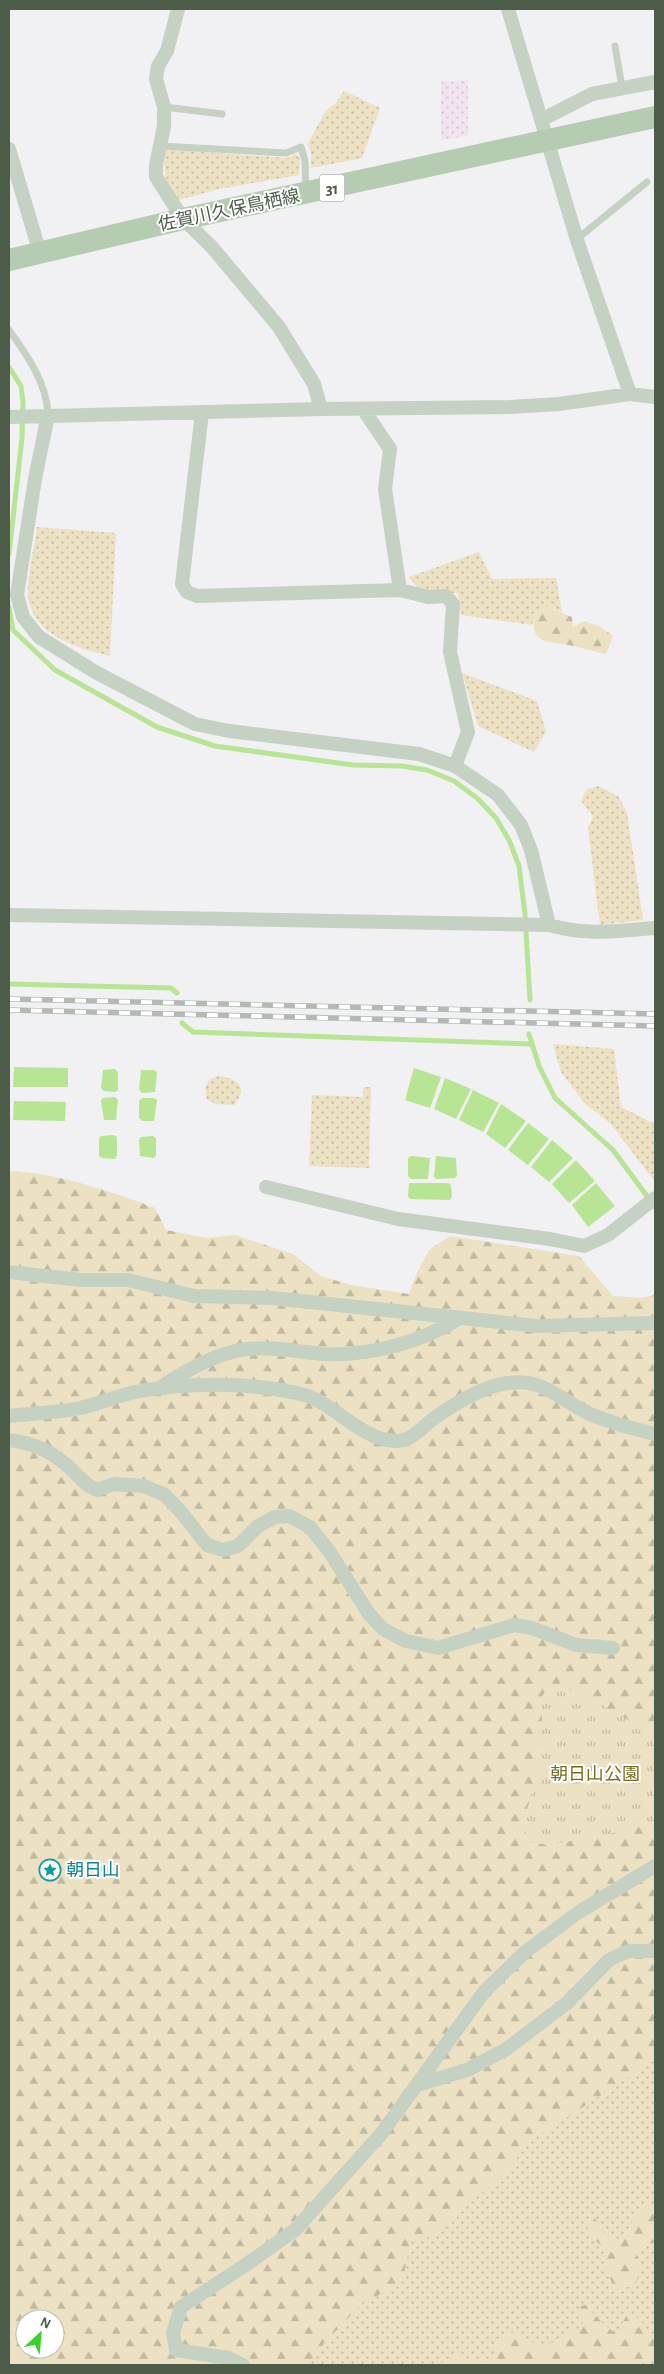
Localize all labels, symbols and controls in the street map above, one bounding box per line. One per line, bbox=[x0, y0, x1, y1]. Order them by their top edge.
road number: 31 bbox=[320, 174, 344, 202]
street label: 佐賀川久保鳥栖線 bbox=[156, 185, 302, 235]
park label: 朝日山公園 bbox=[550, 1765, 640, 1784]
place icon: 朝日山 bbox=[38, 1858, 62, 1882]
place label: 朝日山 bbox=[66, 1861, 120, 1880]
north arrow bbox=[15, 2309, 65, 2359]
text: N bbox=[38, 2315, 53, 2332]

